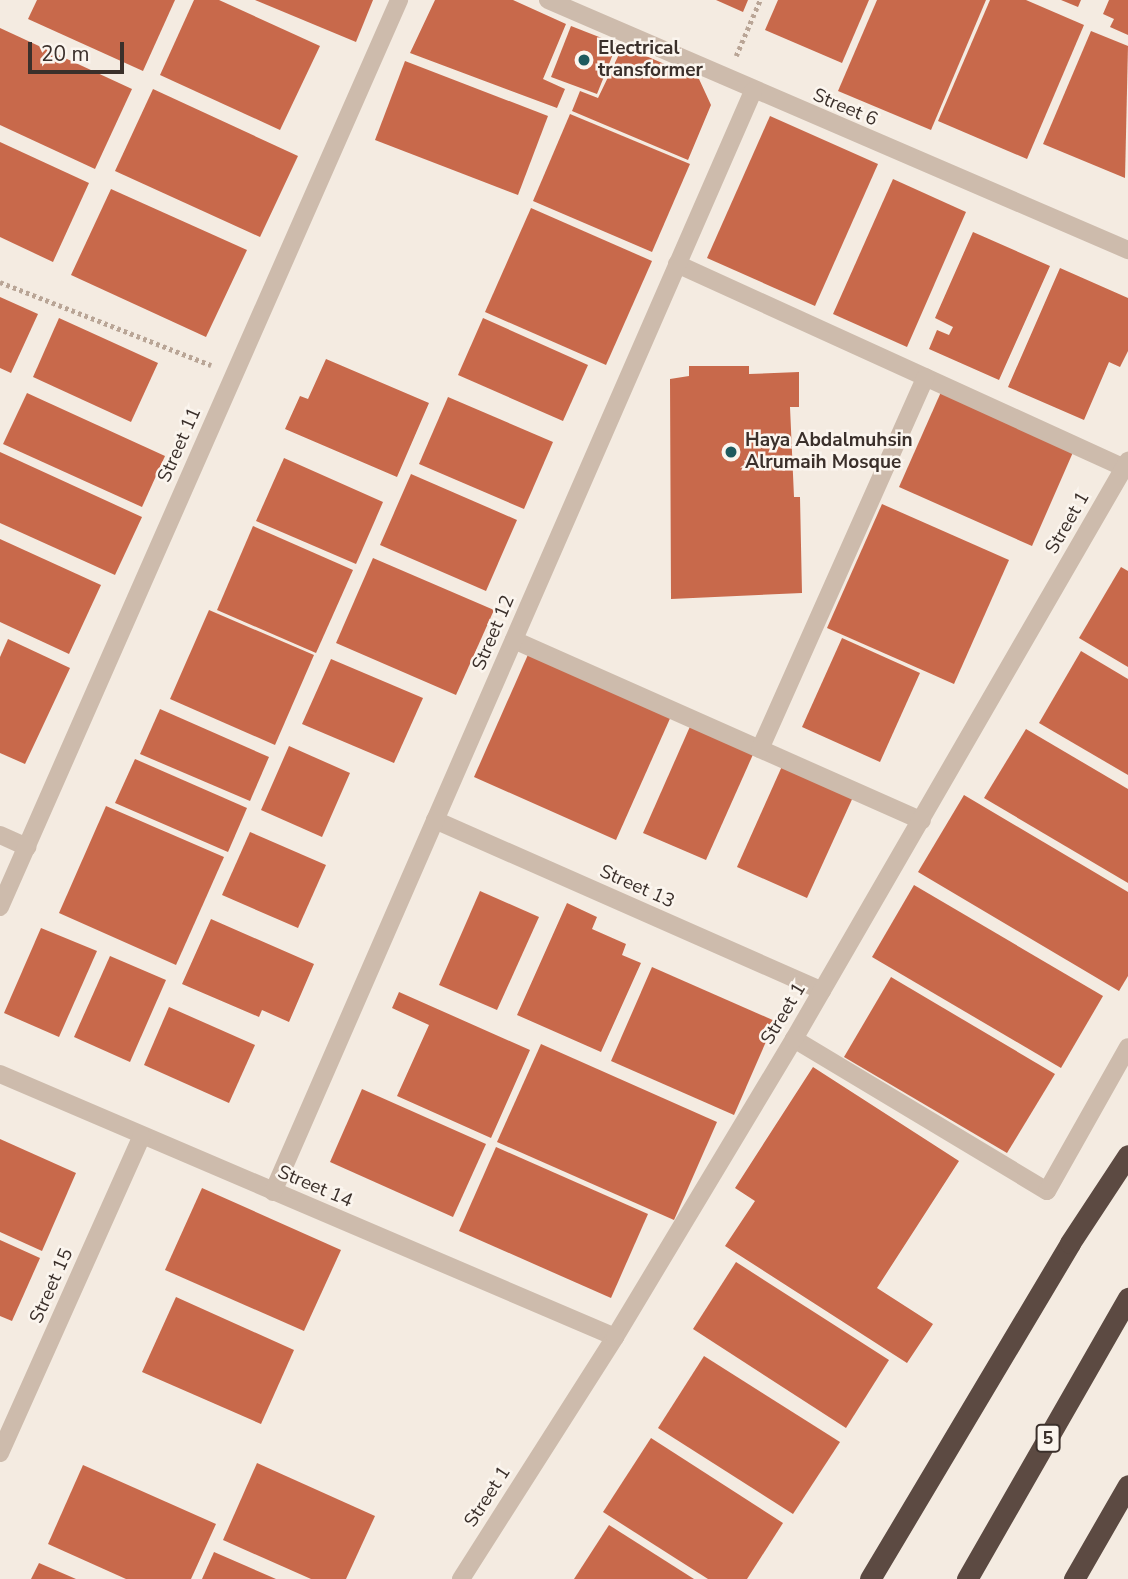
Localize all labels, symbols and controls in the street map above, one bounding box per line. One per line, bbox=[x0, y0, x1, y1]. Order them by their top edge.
scale bar bbox=[32, 28, 128, 72]
place label: Electrical transformer bbox=[598, 38, 703, 82]
text: 20 m bbox=[41, 40, 90, 68]
marker: Electrical transformer bbox=[576, 52, 592, 68]
street label: Street 6 bbox=[809, 84, 881, 132]
street label: Street 11 bbox=[153, 404, 207, 486]
place label: Haya Abdalmuhsin Alrumaih Mosque bbox=[745, 430, 913, 474]
marker: Haya Abdalmuhsin Alrumaih Mosque bbox=[723, 444, 739, 460]
street label: Street 1 bbox=[1041, 488, 1095, 558]
street label: Street 12 bbox=[468, 592, 520, 674]
street label: Street 13 bbox=[596, 860, 678, 914]
street label: Street 1 bbox=[757, 979, 811, 1049]
street label: Street 14 bbox=[274, 1161, 356, 1213]
street label: Street 15 bbox=[25, 1245, 79, 1327]
road number: 5 bbox=[1034, 1423, 1062, 1452]
street label: Street 1 bbox=[460, 1462, 516, 1532]

